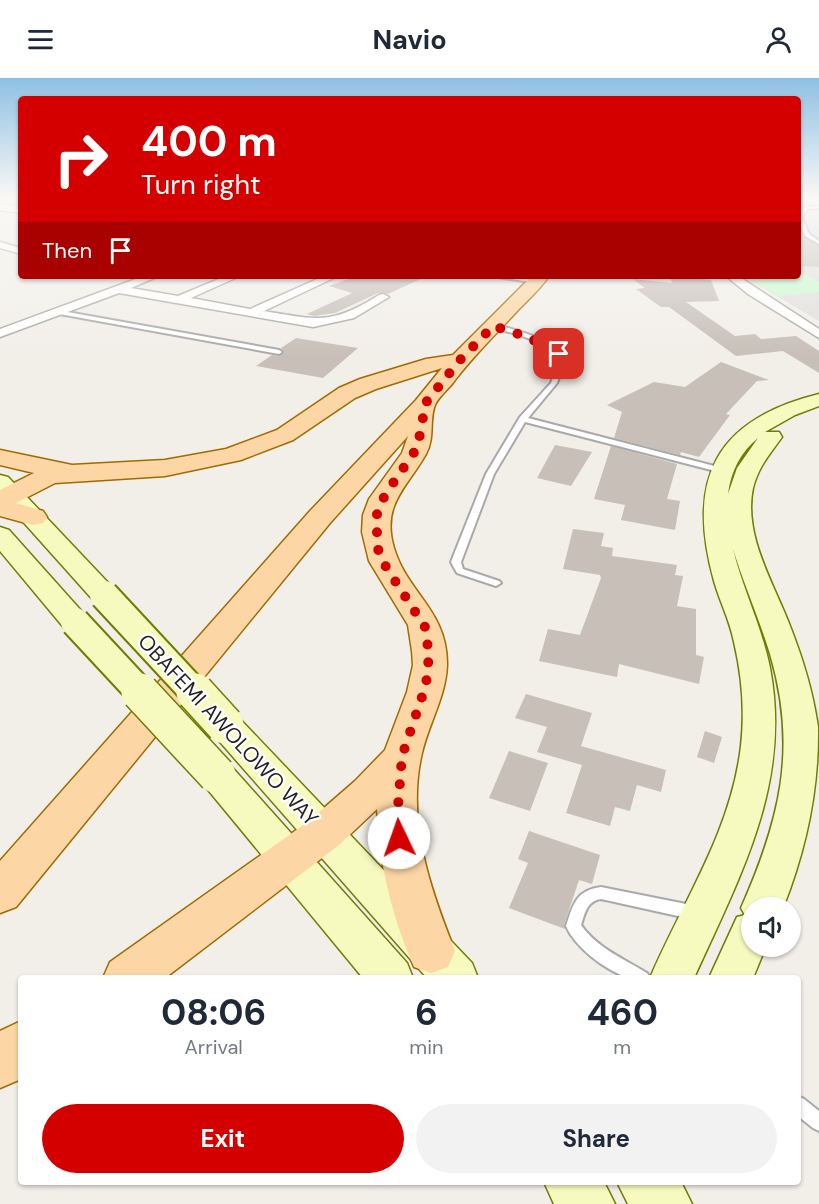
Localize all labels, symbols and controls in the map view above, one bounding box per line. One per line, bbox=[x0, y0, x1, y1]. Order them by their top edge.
text: Navio bbox=[372, 22, 447, 57]
icon: menu bbox=[24, 23, 57, 56]
icon: person bbox=[762, 23, 795, 56]
text: 400 m bbox=[141, 114, 277, 169]
icon: right bbox=[42, 120, 120, 198]
text: Turn right bbox=[141, 167, 261, 202]
icon: arrive bbox=[104, 234, 137, 267]
text: Then bbox=[42, 236, 92, 265]
pin bbox=[533, 328, 584, 379]
icon: arrive bbox=[542, 337, 575, 370]
street label: OBAFEMI AWOLOWO WAY bbox=[132, 628, 324, 832]
position arrow bbox=[367, 806, 431, 870]
map controls bbox=[741, 897, 801, 957]
button: sound bbox=[741, 897, 801, 957]
text: 08:06 bbox=[161, 989, 266, 1036]
text: 6 bbox=[415, 989, 438, 1036]
text: 460 bbox=[586, 989, 658, 1036]
text: Arrival bbox=[185, 1034, 243, 1060]
text: min bbox=[409, 1034, 443, 1060]
text: m bbox=[613, 1034, 631, 1060]
button: Exit bbox=[42, 1104, 404, 1173]
button: Share bbox=[416, 1104, 777, 1173]

